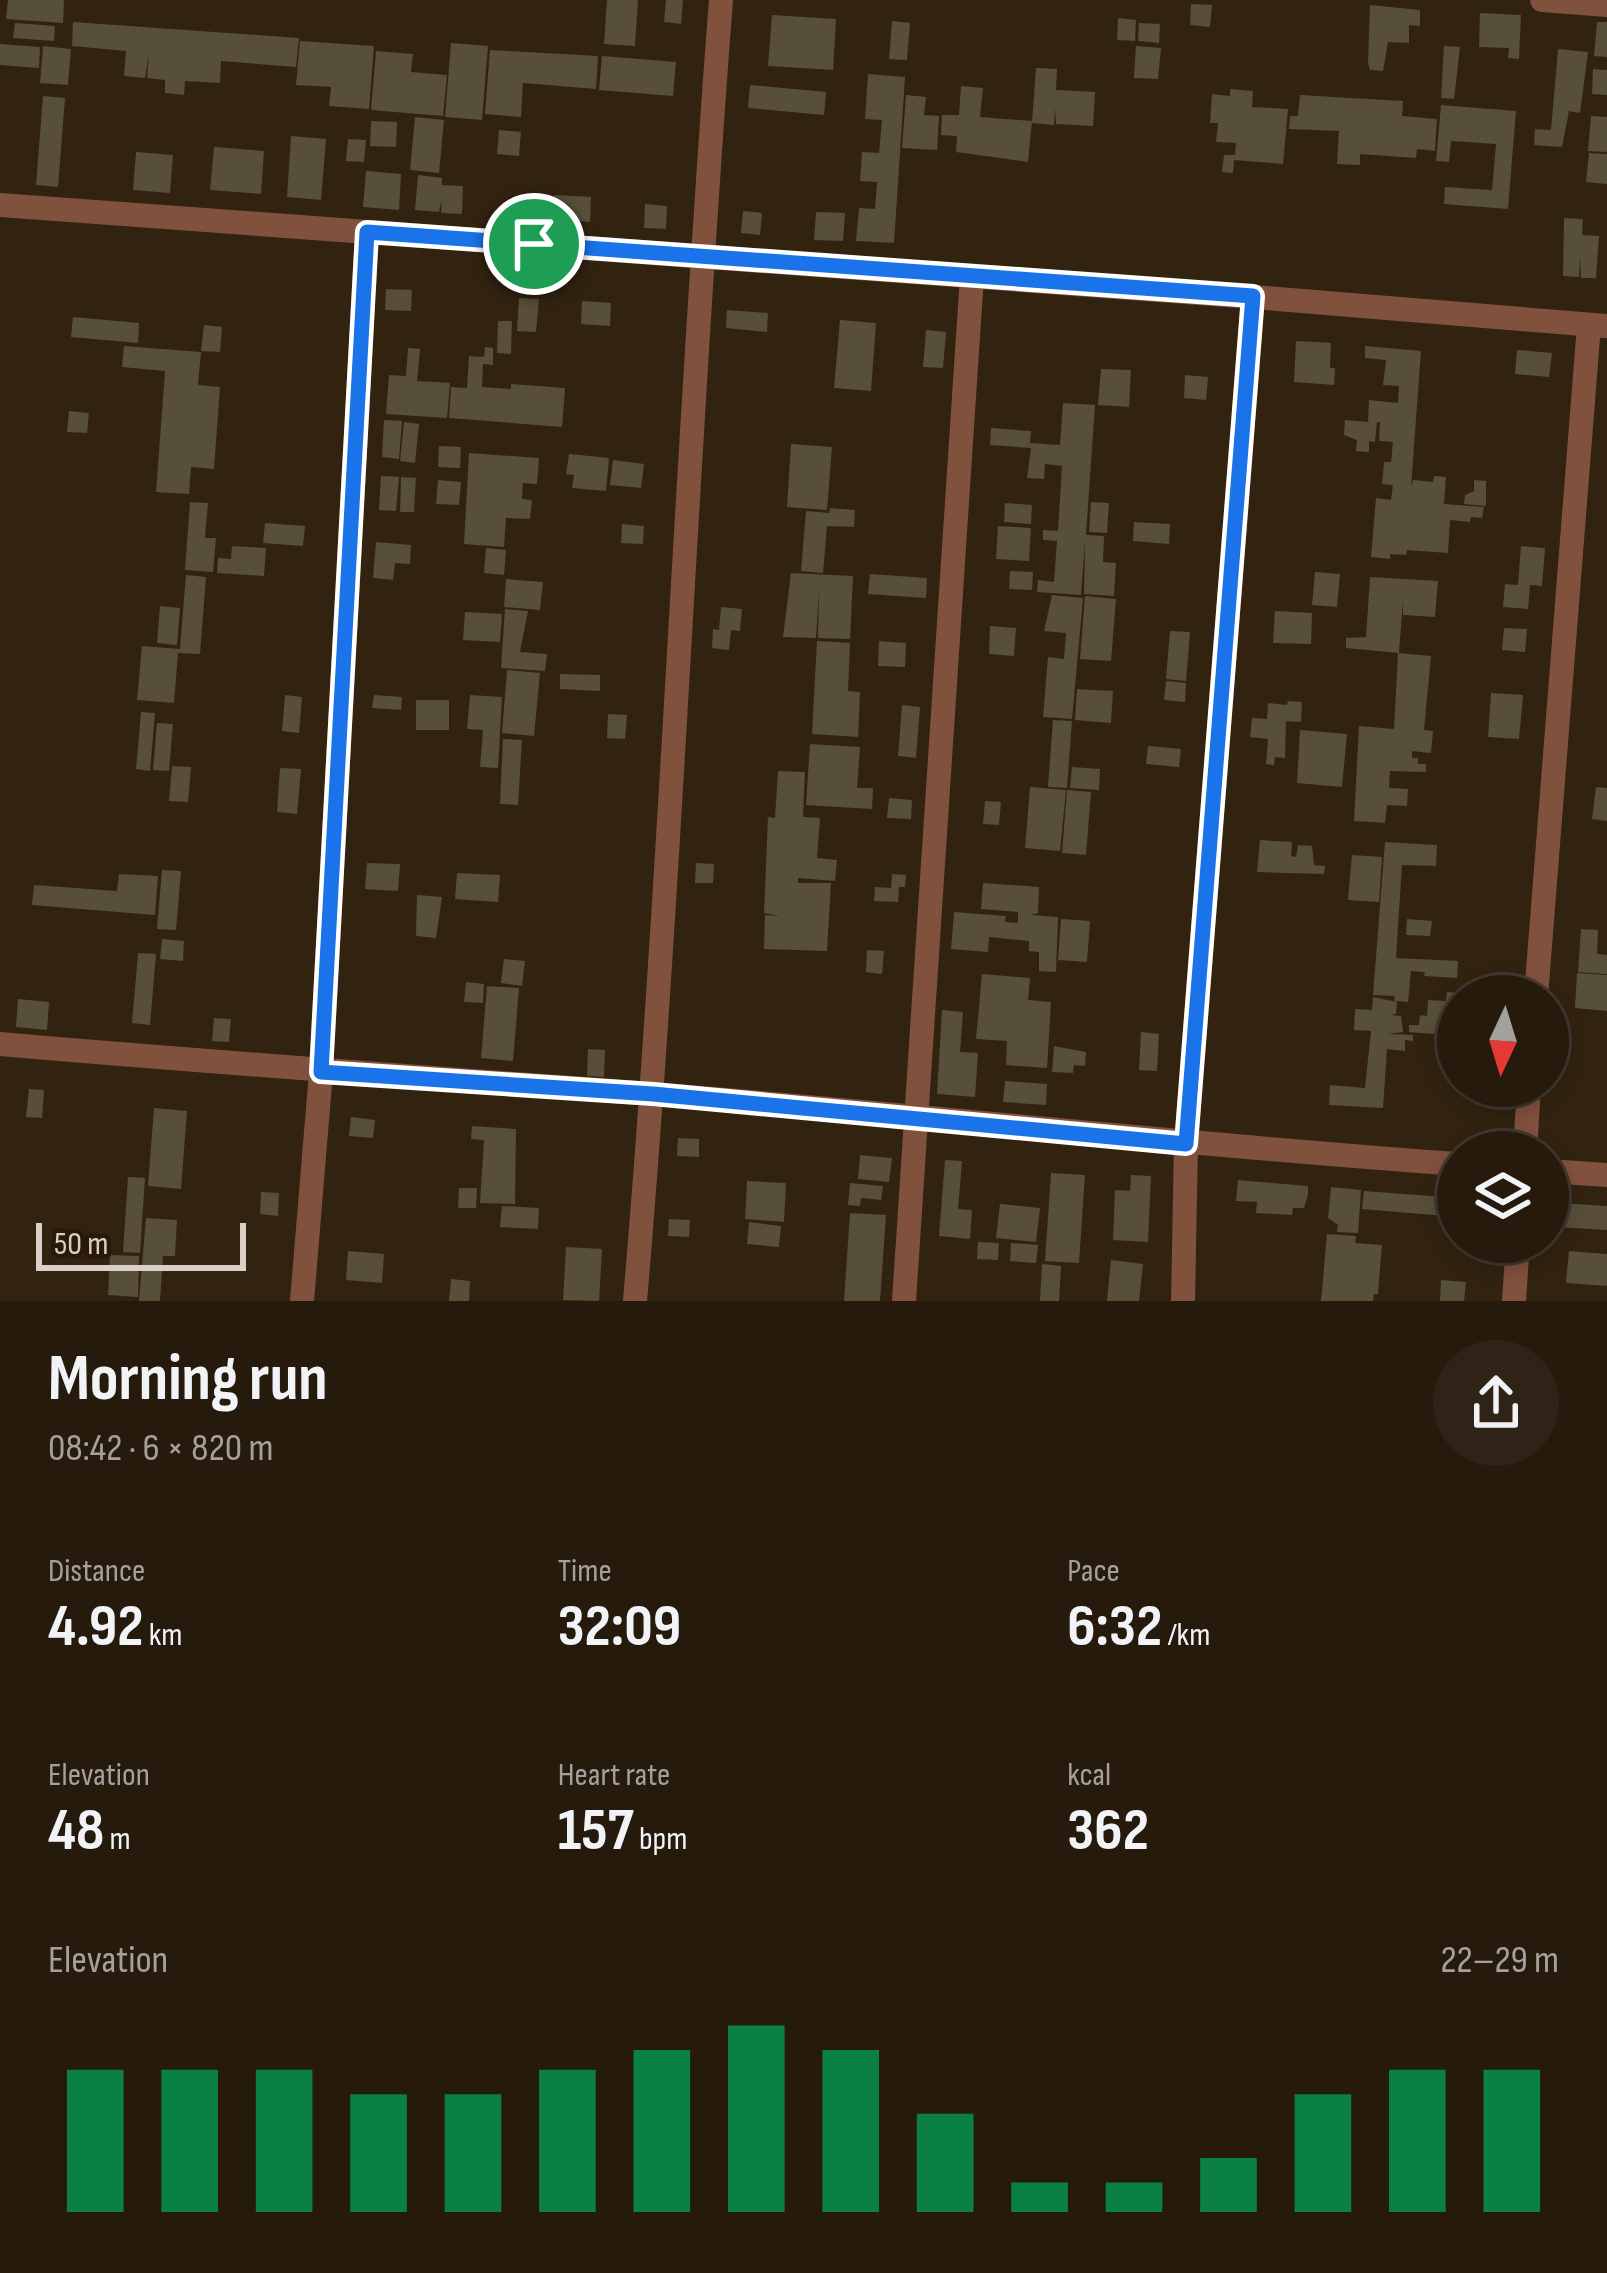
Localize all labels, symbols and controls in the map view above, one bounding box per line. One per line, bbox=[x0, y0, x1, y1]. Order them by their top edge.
pin bbox=[483, 193, 585, 295]
icon: arrive bbox=[501, 211, 567, 277]
north arrow bbox=[1437, 975, 1569, 1107]
map controls bbox=[1437, 975, 1569, 1263]
button: layers bbox=[1437, 1131, 1569, 1263]
scale bar bbox=[36, 1217, 246, 1270]
text: 50 m bbox=[54, 1224, 108, 1264]
text: Morning run bbox=[48, 1340, 328, 1419]
button: share bbox=[1433, 1340, 1559, 1466]
text: 08:42 · 6 × 820 m bbox=[48, 1425, 273, 1472]
text: Distance bbox=[48, 1551, 145, 1591]
text: Time bbox=[558, 1551, 612, 1591]
text: Pace bbox=[1067, 1551, 1120, 1591]
text: 4.92 bbox=[48, 1591, 143, 1663]
text: 32:09 bbox=[558, 1591, 681, 1663]
text: 6:32 bbox=[1067, 1591, 1162, 1663]
text: km bbox=[143, 1615, 183, 1655]
text: /km bbox=[1162, 1615, 1210, 1655]
text: Elevation bbox=[48, 1755, 150, 1795]
text: Heart rate bbox=[558, 1755, 670, 1795]
text: kcal bbox=[1067, 1755, 1111, 1795]
text: 48 bbox=[48, 1795, 104, 1867]
text: 157 bbox=[558, 1795, 634, 1867]
text: 362 bbox=[1067, 1795, 1149, 1867]
text: m bbox=[104, 1819, 131, 1859]
text: bpm bbox=[634, 1819, 687, 1859]
text: Elevation bbox=[48, 1937, 168, 1984]
text: 22–29 m bbox=[1441, 1937, 1559, 1984]

